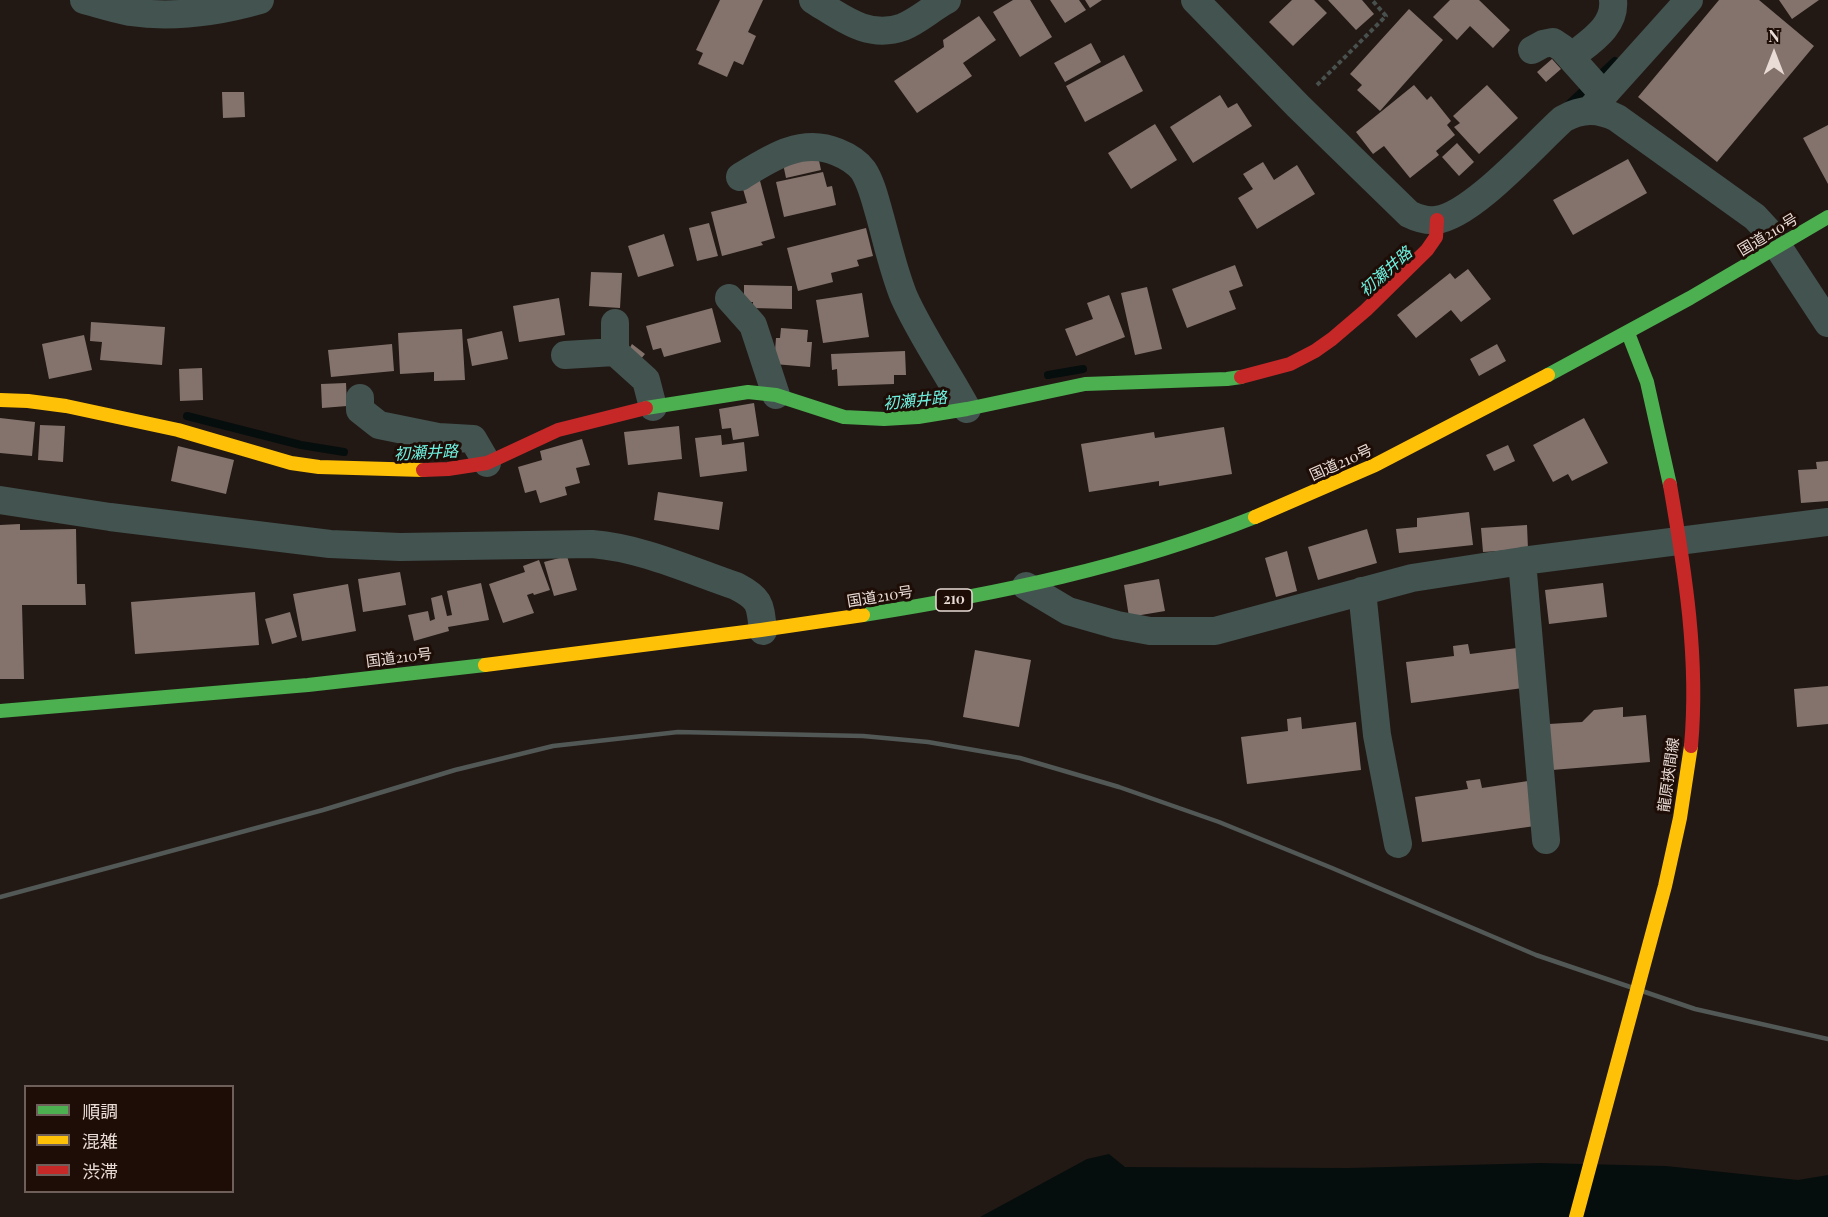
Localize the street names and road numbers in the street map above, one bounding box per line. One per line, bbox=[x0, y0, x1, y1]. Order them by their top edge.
street label: 国道210号 bbox=[1735, 210, 1801, 260]
street label: 国道210号 bbox=[1307, 441, 1375, 485]
street label: 国道210号 bbox=[846, 583, 914, 611]
road number: 210 bbox=[936, 589, 972, 611]
street label: 国道210号 bbox=[365, 645, 433, 671]
street label: 龍原挾間線 bbox=[1655, 737, 1683, 813]

